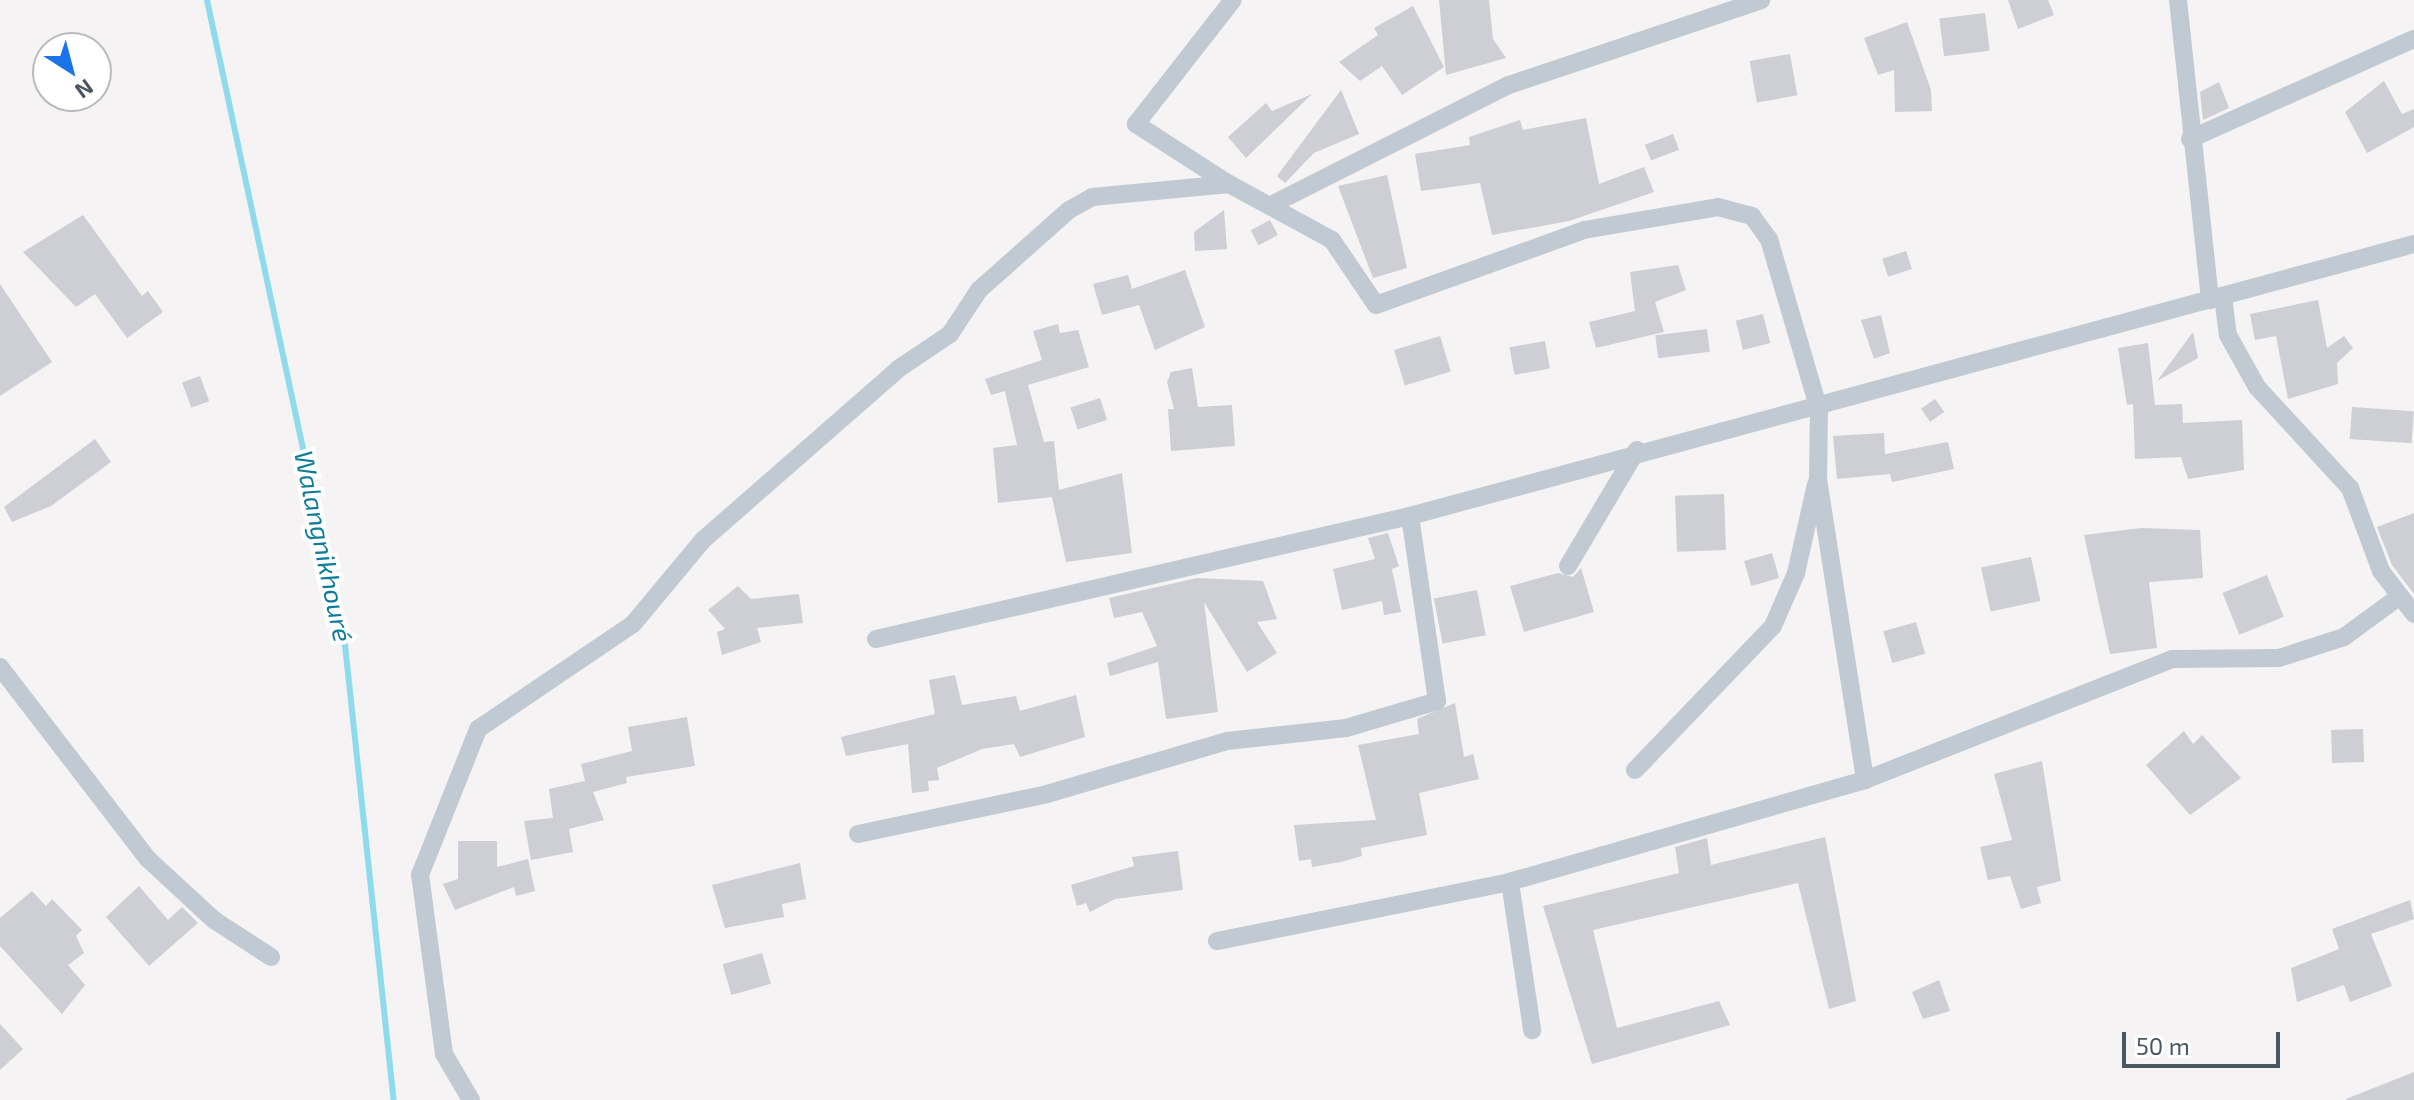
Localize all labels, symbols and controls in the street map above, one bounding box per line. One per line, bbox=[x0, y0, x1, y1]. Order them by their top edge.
north arrow bbox=[32, 32, 112, 112]
text: N bbox=[71, 75, 99, 105]
water label: Walangnikhouré bbox=[288, 447, 360, 645]
scale bar bbox=[2126, 1016, 2284, 1066]
text: 50 m bbox=[2136, 1031, 2190, 1060]

